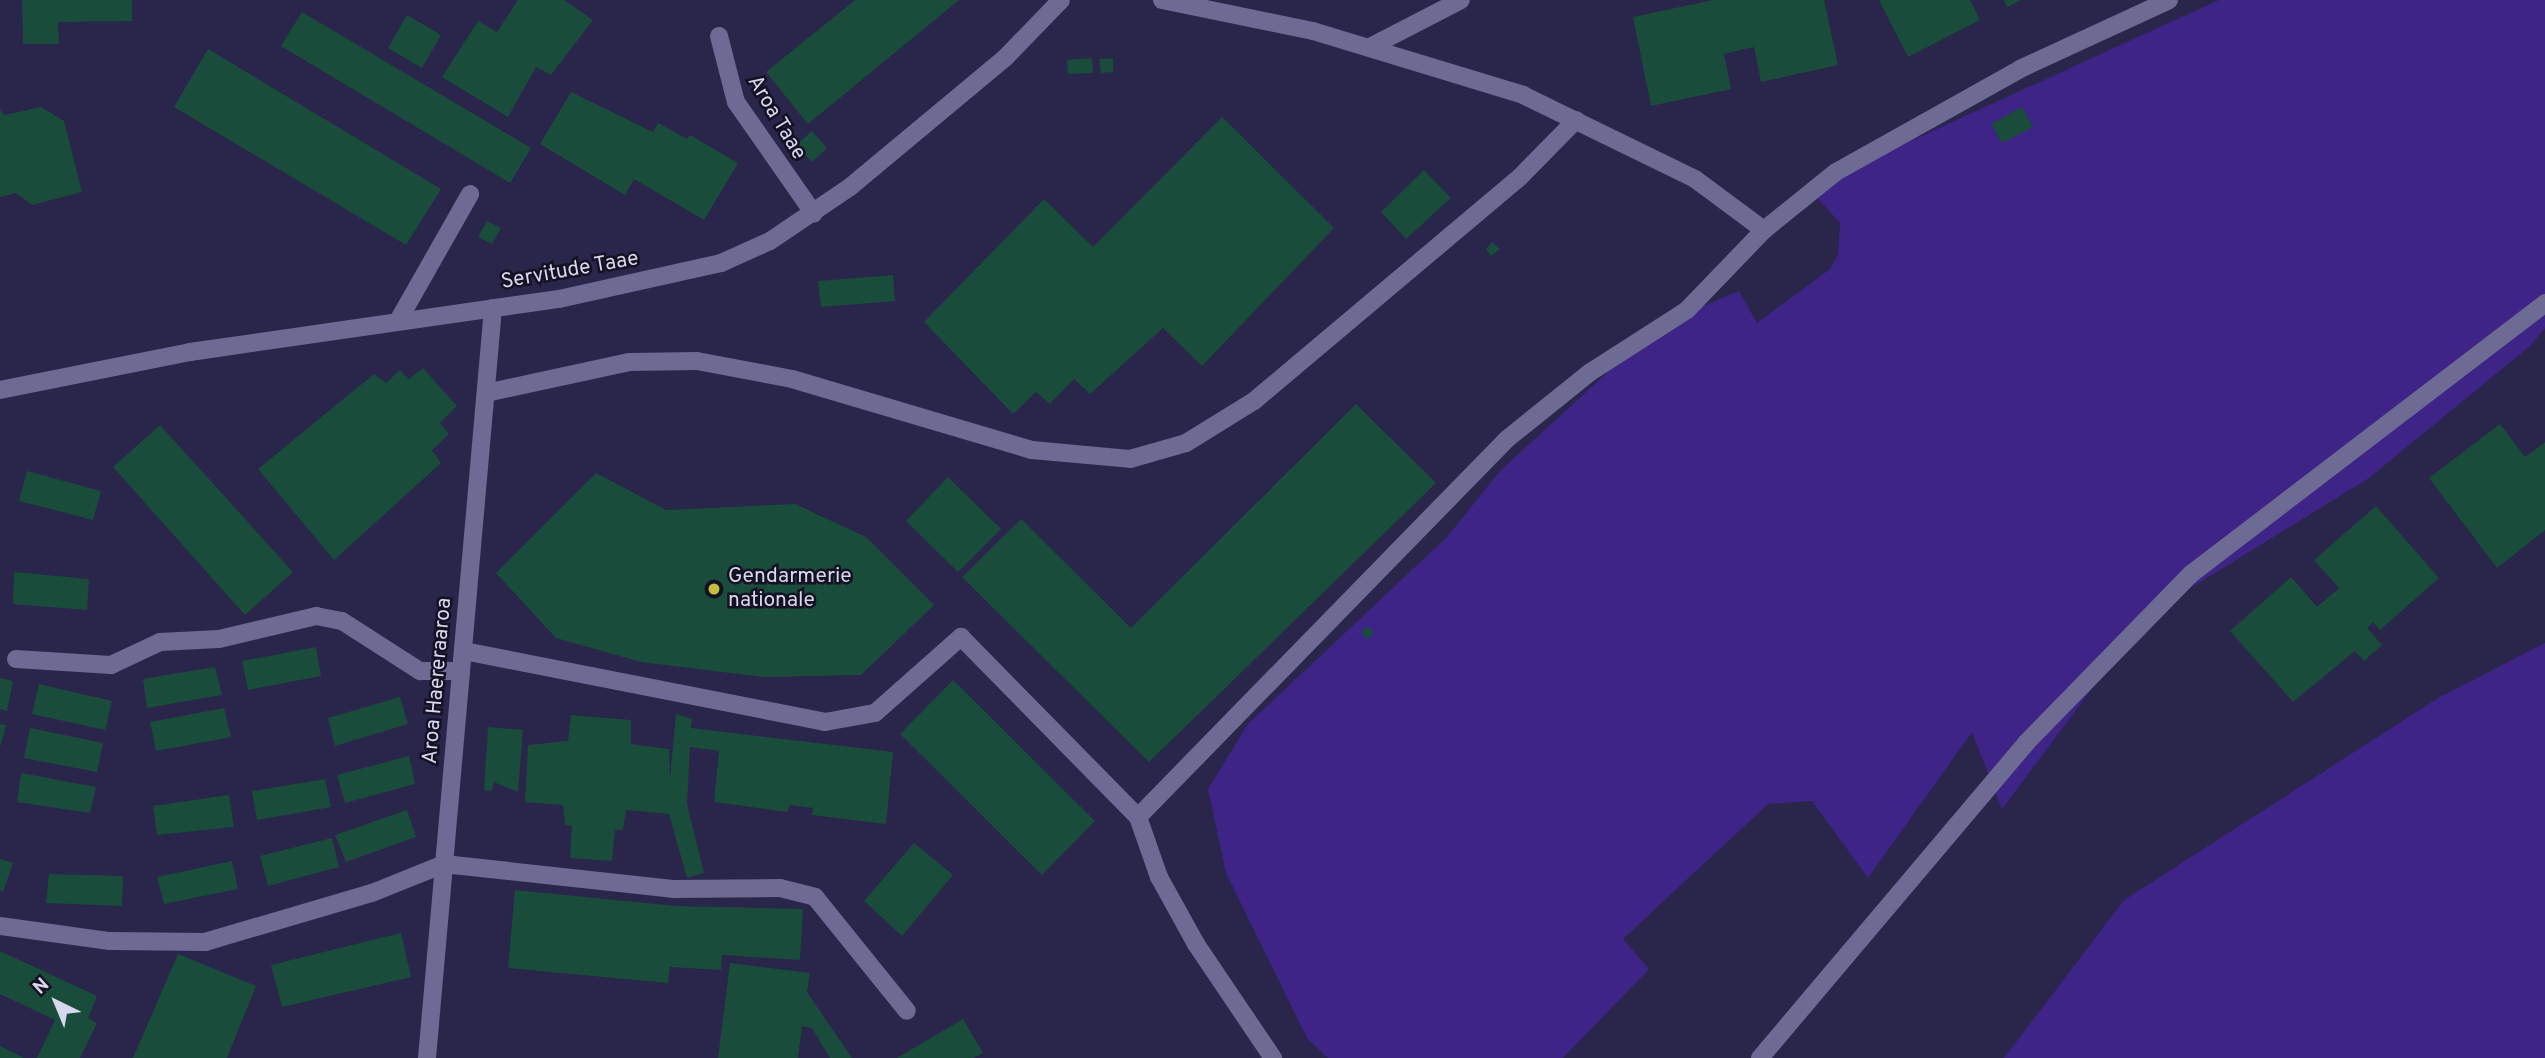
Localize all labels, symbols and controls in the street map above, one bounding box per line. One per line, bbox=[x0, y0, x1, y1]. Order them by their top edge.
street label: Aroa Taae bbox=[741, 71, 811, 165]
street label: Servitude Taae bbox=[499, 246, 641, 296]
place label: Gendarmerie nationale bbox=[728, 564, 852, 614]
marker: Gendarmerie nationale bbox=[706, 581, 722, 597]
street label: Aroa Haereraaroa bbox=[418, 597, 458, 765]
north arrow bbox=[21, 967, 91, 1037]
text: N bbox=[29, 973, 55, 1000]

